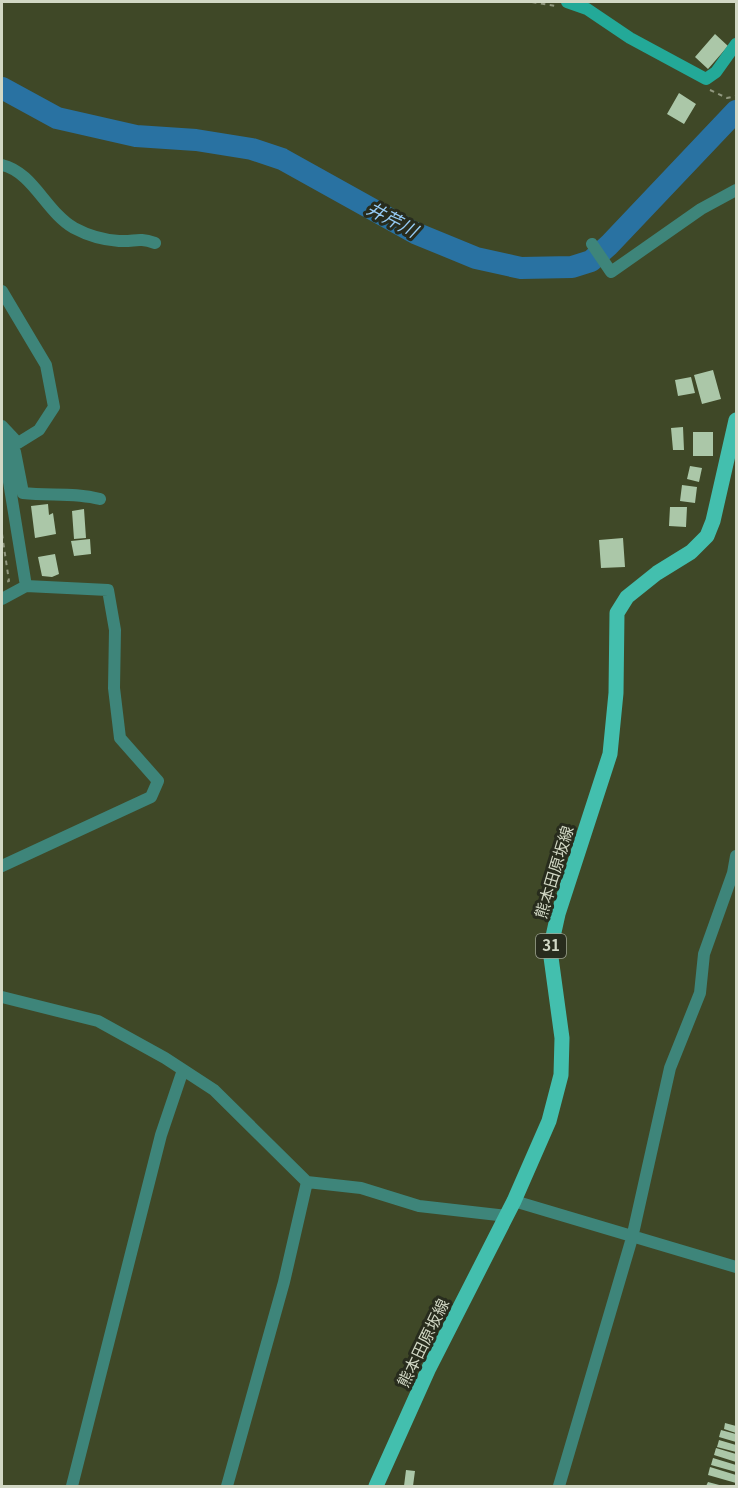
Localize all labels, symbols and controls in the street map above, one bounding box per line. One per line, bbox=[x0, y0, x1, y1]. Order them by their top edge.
water label: 井芹川 bbox=[363, 194, 425, 243]
street label: 熊本田原坂線 bbox=[528, 822, 579, 921]
road number: 31 bbox=[536, 934, 566, 958]
street label: 熊本田原坂線 bbox=[390, 1294, 454, 1391]

